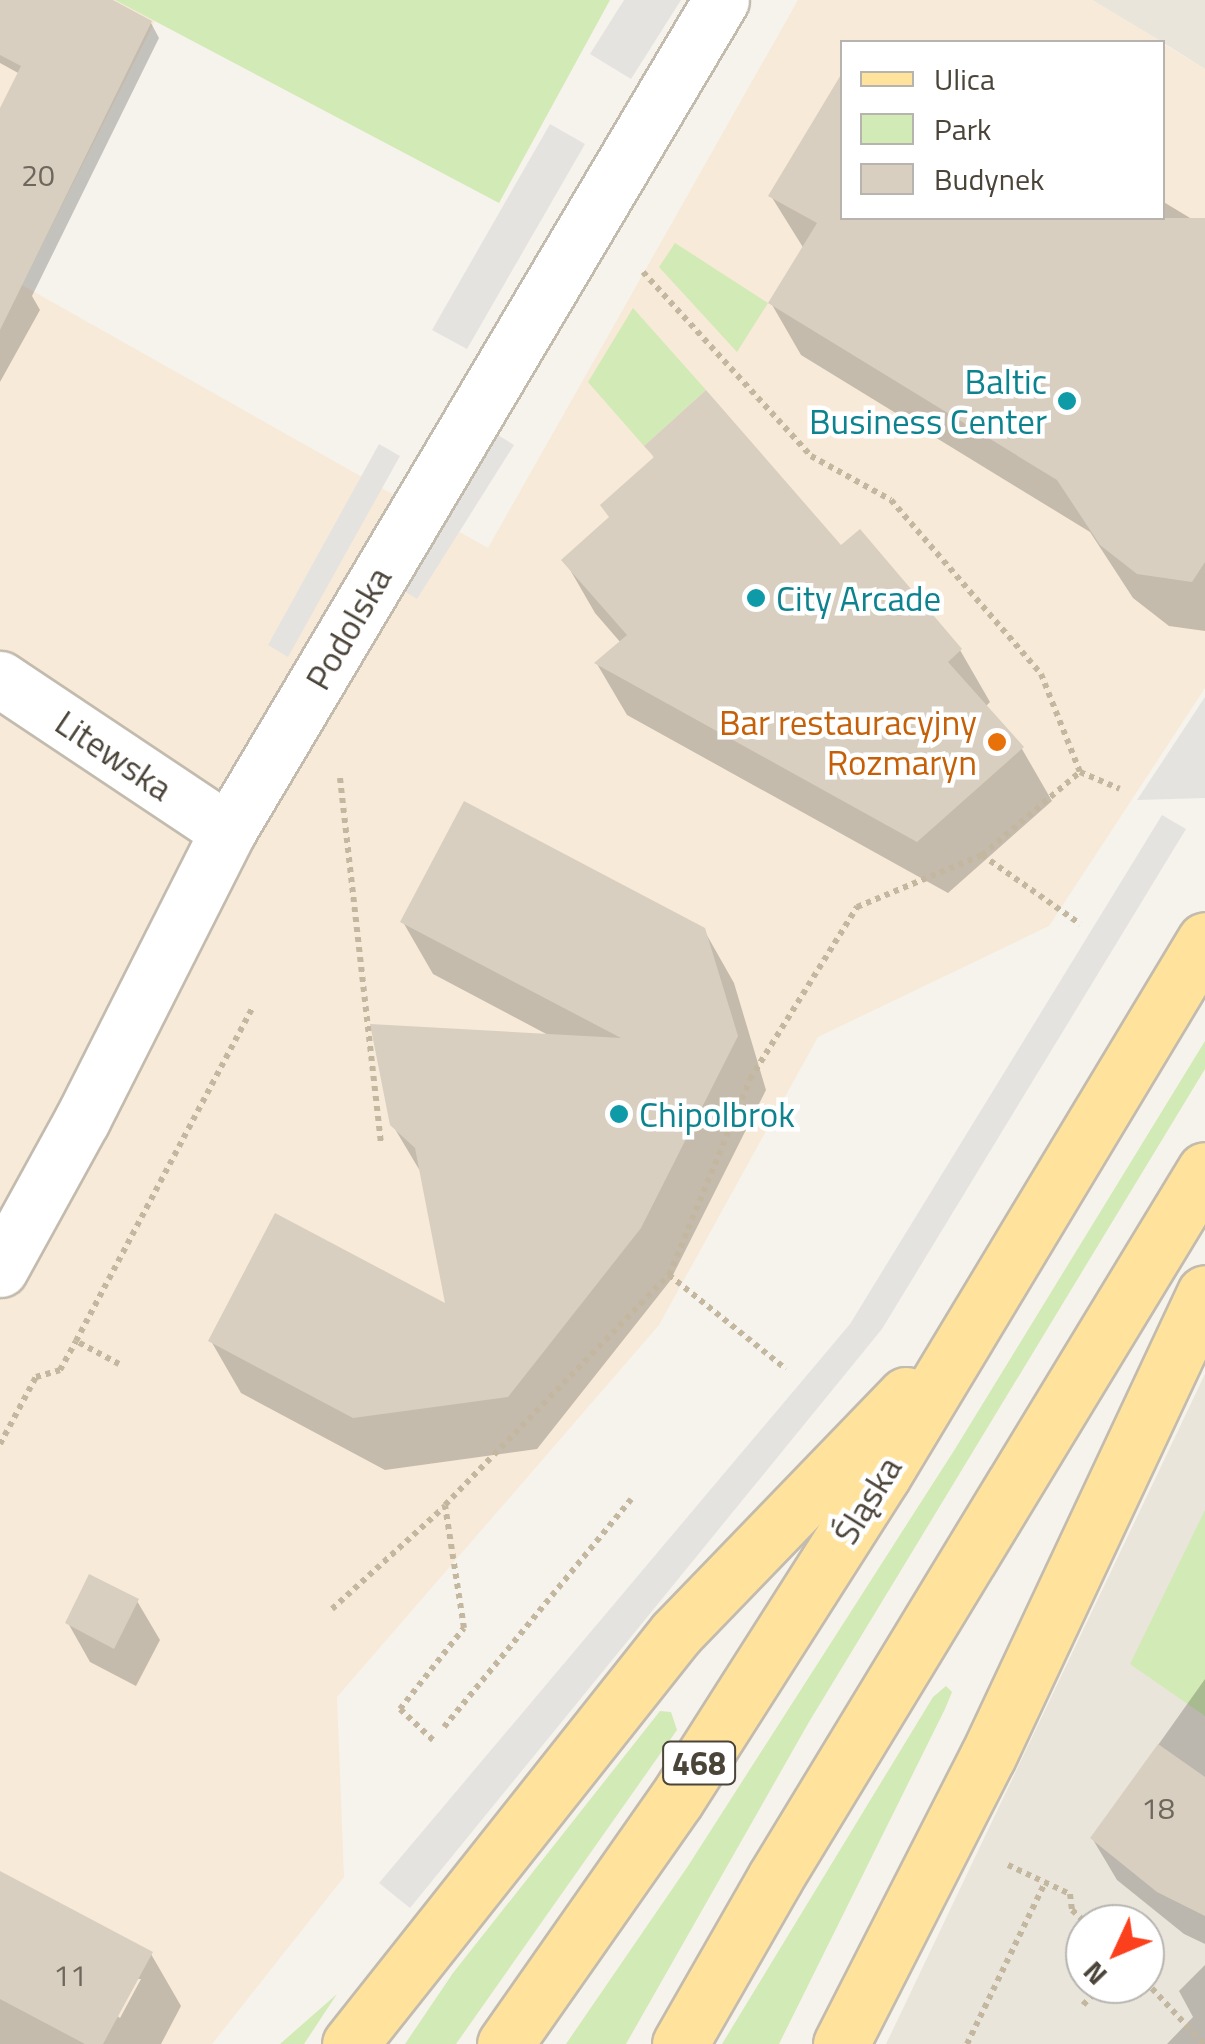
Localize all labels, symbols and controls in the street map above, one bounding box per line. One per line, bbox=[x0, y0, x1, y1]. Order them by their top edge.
legend bbox=[840, 40, 1165, 220]
text: Ulica bbox=[934, 56, 995, 102]
text: Park bbox=[934, 106, 991, 152]
text: Budynek bbox=[934, 156, 1044, 202]
house number: 20 bbox=[21, 157, 55, 193]
place label: Baltic Business Center bbox=[809, 360, 1047, 442]
marker: Baltic Business Center bbox=[1056, 390, 1078, 412]
street label: Podolska bbox=[296, 559, 400, 697]
place label: City Arcade bbox=[776, 577, 941, 619]
marker: City Arcade bbox=[745, 587, 767, 609]
street label: Litewska bbox=[48, 701, 180, 809]
place label: Bar restauracyjny Rozmaryn bbox=[719, 701, 977, 783]
marker: Bar restauracyjny Rozmaryn bbox=[986, 731, 1008, 753]
place label: Chipolbrok bbox=[639, 1093, 795, 1135]
marker: Chipolbrok bbox=[608, 1103, 630, 1125]
street label: Śląska bbox=[824, 1449, 910, 1551]
road number: 468 bbox=[662, 1736, 736, 1790]
house number: 18 bbox=[1141, 1790, 1175, 1826]
north arrow bbox=[1065, 1904, 1165, 2004]
text: N bbox=[1072, 1952, 1117, 1996]
house number: 11 bbox=[53, 1957, 87, 1993]

